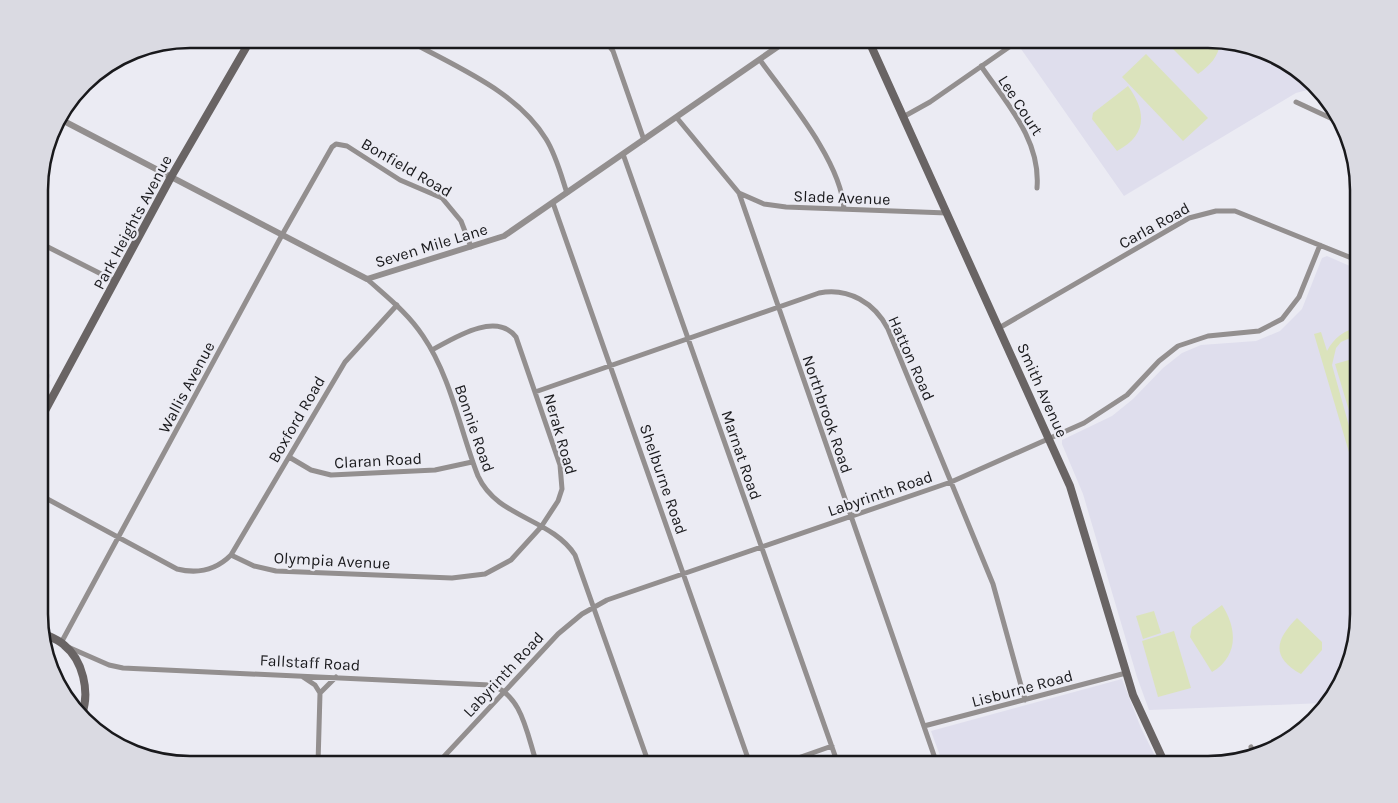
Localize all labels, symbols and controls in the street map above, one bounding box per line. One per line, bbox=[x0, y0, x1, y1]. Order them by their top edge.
street label: Lee Court bbox=[994, 72, 1047, 139]
street label: Bonfield Road bbox=[358, 134, 455, 201]
street label: Park Heights Avenue bbox=[89, 152, 176, 293]
street label: Slade Avenue bbox=[793, 186, 891, 209]
street label: Carla Road bbox=[1115, 198, 1193, 253]
street label: Seven Mile Lane bbox=[373, 219, 490, 272]
street label: Hatton Road bbox=[884, 313, 939, 403]
street label: Wallis Avenue bbox=[154, 338, 219, 436]
street label: Smith Avenue bbox=[1013, 340, 1072, 440]
street label: Northbrook Road bbox=[798, 353, 857, 476]
street label: Boxford Road bbox=[264, 372, 329, 466]
street label: Bonnie Road bbox=[451, 382, 498, 475]
street label: Nerak Road bbox=[540, 391, 581, 477]
street label: Marnat Road bbox=[717, 408, 766, 502]
street label: Shelburne Road bbox=[636, 421, 691, 537]
street label: Claran Road bbox=[334, 449, 422, 472]
street label: Labyrinth Road bbox=[825, 467, 935, 520]
street label: Olympia Avenue bbox=[273, 548, 391, 573]
street label: Labyrinth Road bbox=[459, 628, 548, 721]
street label: Fallstaff Road bbox=[259, 650, 361, 675]
street label: Lisburne Road bbox=[969, 666, 1075, 711]

